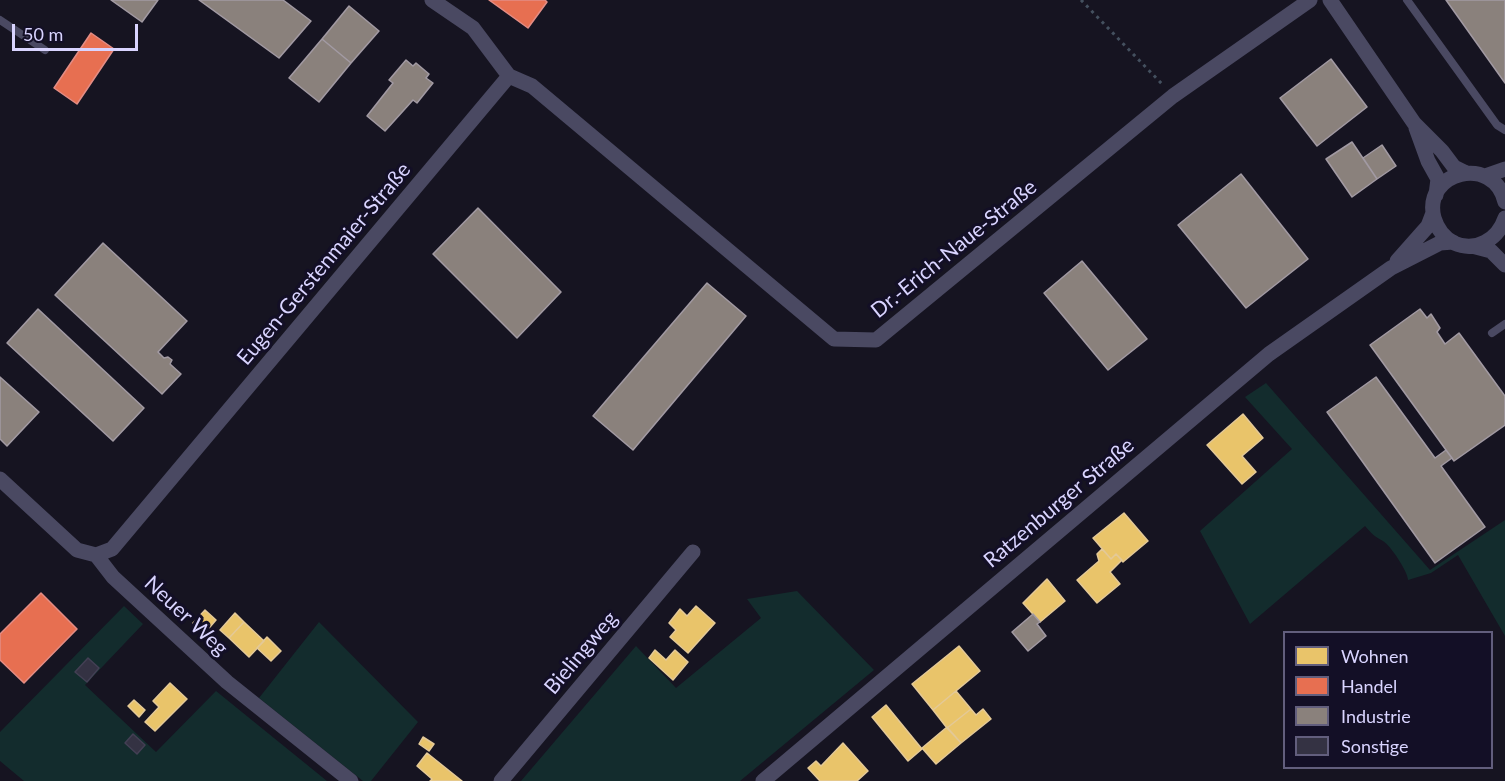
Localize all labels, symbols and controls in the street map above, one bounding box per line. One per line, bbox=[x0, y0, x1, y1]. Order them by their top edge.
scale bar bbox=[15, 12, 141, 50]
text: 50 m bbox=[23, 23, 63, 45]
street label: Eugen-Gerstenmaier-Straße bbox=[232, 158, 416, 370]
street label: Dr.-Erich-Naue-Straße bbox=[866, 174, 1042, 324]
street label: Ratzenburger Straße bbox=[979, 433, 1139, 573]
street label: Neuer Weg bbox=[139, 571, 233, 661]
street label: Bielingweg bbox=[539, 606, 623, 700]
legend bbox=[1283, 631, 1493, 769]
text: Wohnen bbox=[1341, 645, 1408, 667]
text: Handel bbox=[1341, 675, 1397, 697]
text: Industrie bbox=[1341, 705, 1411, 727]
text: Sonstige bbox=[1341, 735, 1409, 757]

